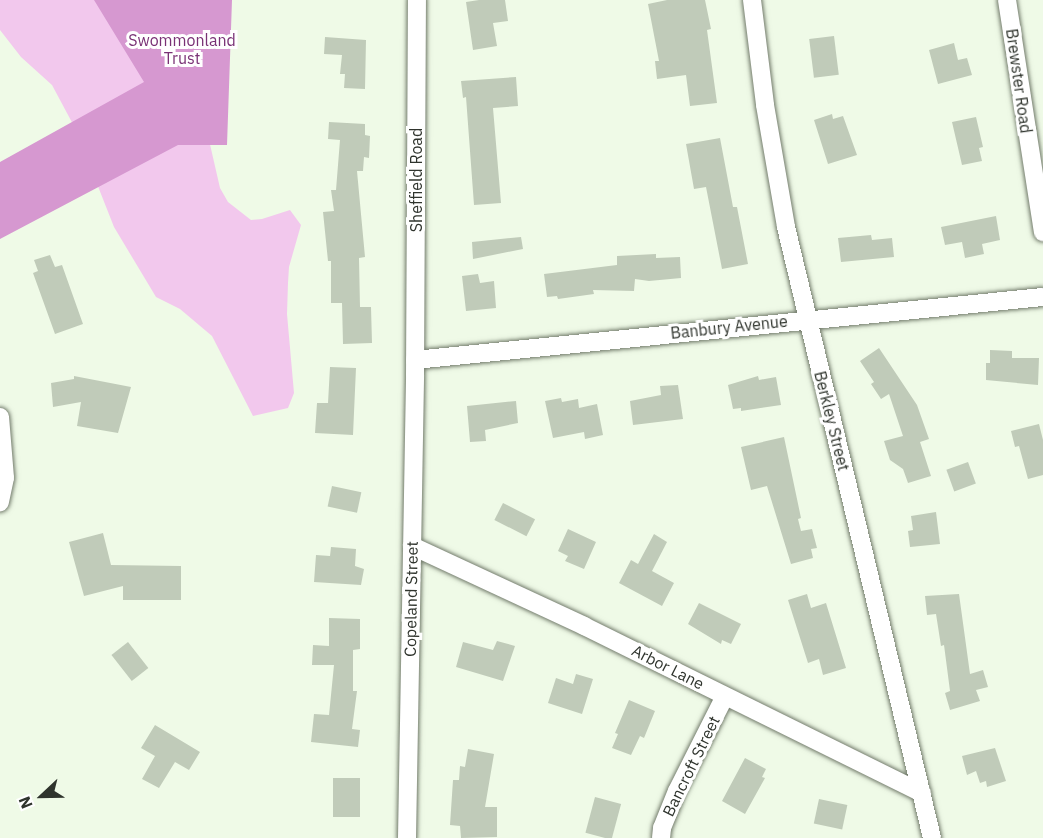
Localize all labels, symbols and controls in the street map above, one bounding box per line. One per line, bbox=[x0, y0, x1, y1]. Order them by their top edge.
street label: Brewster Road bbox=[1002, 27, 1036, 135]
park label: Swommonland Trust bbox=[128, 30, 236, 68]
street label: Sheffield Road bbox=[406, 128, 426, 232]
street label: Banbury Avenue bbox=[669, 311, 789, 343]
street label: Berkley Street bbox=[810, 369, 854, 473]
street label: Copeland Street bbox=[400, 541, 422, 657]
street label: Arbor Lane bbox=[629, 641, 707, 693]
street label: Bancroft Street bbox=[658, 713, 724, 819]
north arrow bbox=[12, 766, 72, 826]
text: N bbox=[14, 794, 37, 812]

